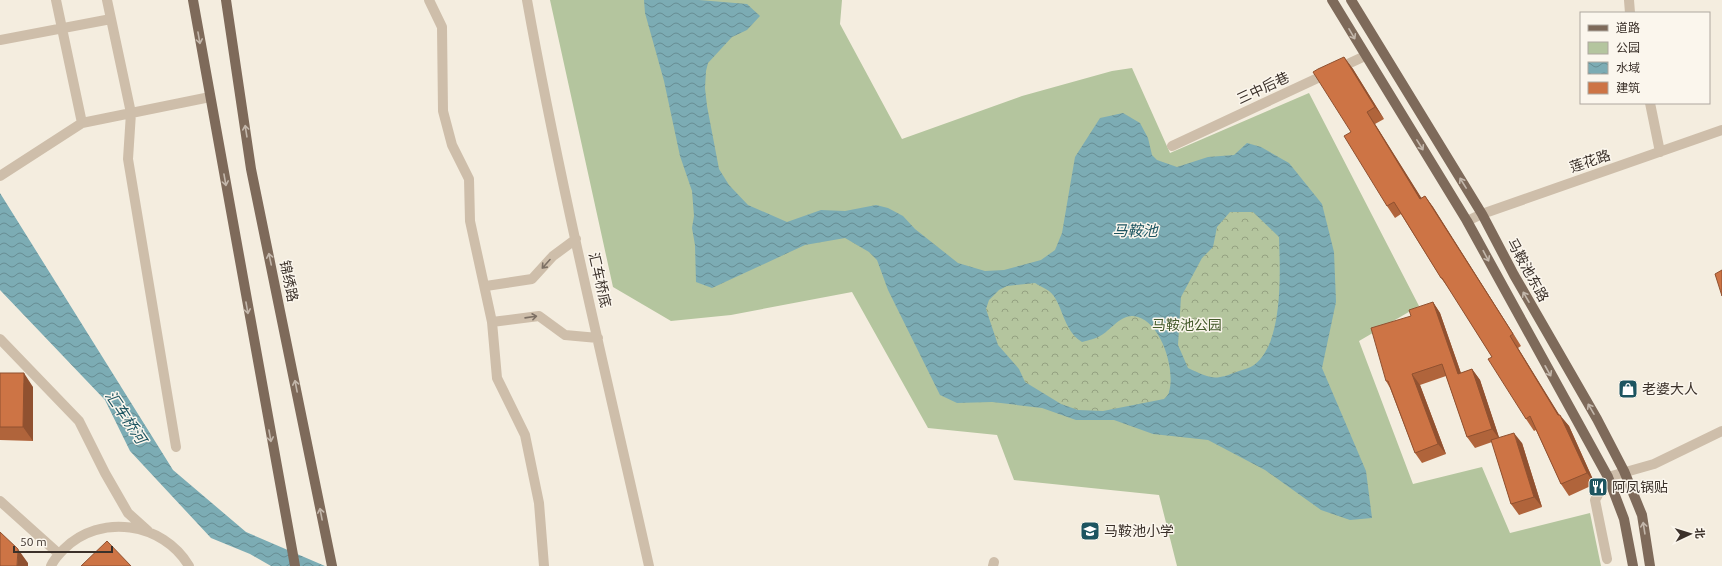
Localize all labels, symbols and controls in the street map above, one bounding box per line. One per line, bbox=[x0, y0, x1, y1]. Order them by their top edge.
legend bbox=[1580, 12, 1710, 104]
text: 道路 bbox=[1616, 21, 1640, 34]
one-way arrow bbox=[1349, 28, 1357, 40]
one-way arrow bbox=[196, 32, 204, 45]
text: 公园 bbox=[1616, 41, 1640, 54]
text: 水域 bbox=[1616, 61, 1640, 74]
street label: 三中后巷 bbox=[1234, 69, 1292, 107]
text: 建筑 bbox=[1616, 81, 1640, 94]
one-way arrow bbox=[242, 125, 250, 138]
one-way arrow bbox=[1416, 139, 1424, 150]
street label: 莲花路 bbox=[1568, 147, 1612, 175]
one-way arrow bbox=[221, 173, 229, 186]
one-way arrow bbox=[1458, 177, 1466, 189]
water label: 马鞍池 bbox=[1112, 222, 1159, 239]
street label: 马鞍池东路 bbox=[1504, 236, 1552, 304]
one-way arrow bbox=[1483, 250, 1490, 262]
street label: 汇车桥底 bbox=[586, 251, 614, 309]
one-way arrow bbox=[266, 253, 274, 266]
one-way arrow bbox=[542, 258, 551, 268]
street label: 锦绣路 bbox=[277, 259, 301, 303]
one-way arrow bbox=[1521, 291, 1529, 303]
one-way arrow bbox=[244, 301, 252, 314]
one-way arrow bbox=[524, 313, 537, 321]
park label: 马鞍池公园 bbox=[1152, 317, 1222, 333]
one-way arrow bbox=[1545, 364, 1553, 376]
shop icon: 老婆大人 bbox=[1617, 378, 1639, 400]
one-way arrow bbox=[292, 380, 300, 393]
place label: 老婆大人 bbox=[1642, 381, 1698, 397]
water label: 汇车桥河 bbox=[102, 387, 151, 449]
one-way arrow bbox=[1587, 403, 1595, 415]
one-way arrow bbox=[266, 429, 274, 442]
restaurant icon: 阿凤锅贴 bbox=[1587, 476, 1609, 498]
place label: 阿凤锅贴 bbox=[1612, 479, 1668, 495]
one-way arrow bbox=[316, 508, 324, 521]
north arrow bbox=[1670, 514, 1710, 554]
school or university icon: 马鞍池小学 bbox=[1079, 520, 1101, 542]
one-way arrow bbox=[1640, 521, 1648, 534]
place label: 马鞍池小学 bbox=[1104, 523, 1174, 539]
text: 北 bbox=[1694, 527, 1706, 539]
scale bar bbox=[14, 528, 112, 554]
text: 50 m bbox=[20, 535, 47, 548]

